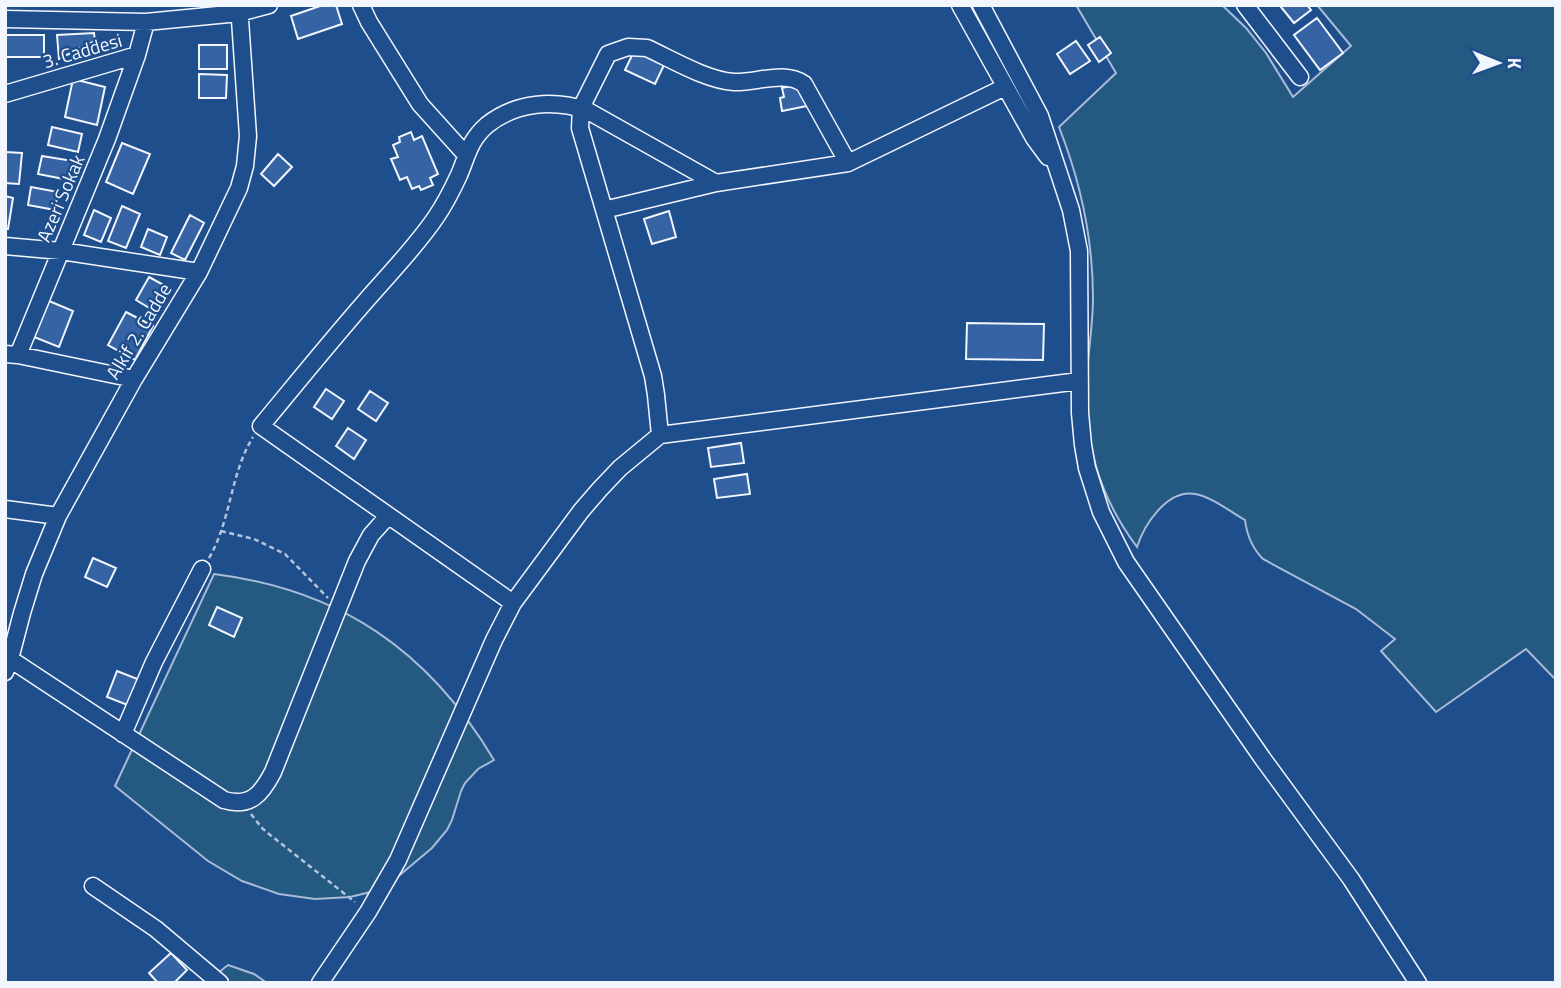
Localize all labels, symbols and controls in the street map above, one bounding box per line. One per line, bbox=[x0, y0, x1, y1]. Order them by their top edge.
street label: 3. Caddesi bbox=[39, 25, 125, 75]
north arrow bbox=[1463, 28, 1533, 98]
text: K bbox=[1501, 57, 1530, 69]
street label: Azeri Sokak bbox=[29, 150, 91, 246]
street label: Alkif 2. Cadde bbox=[98, 277, 178, 385]

